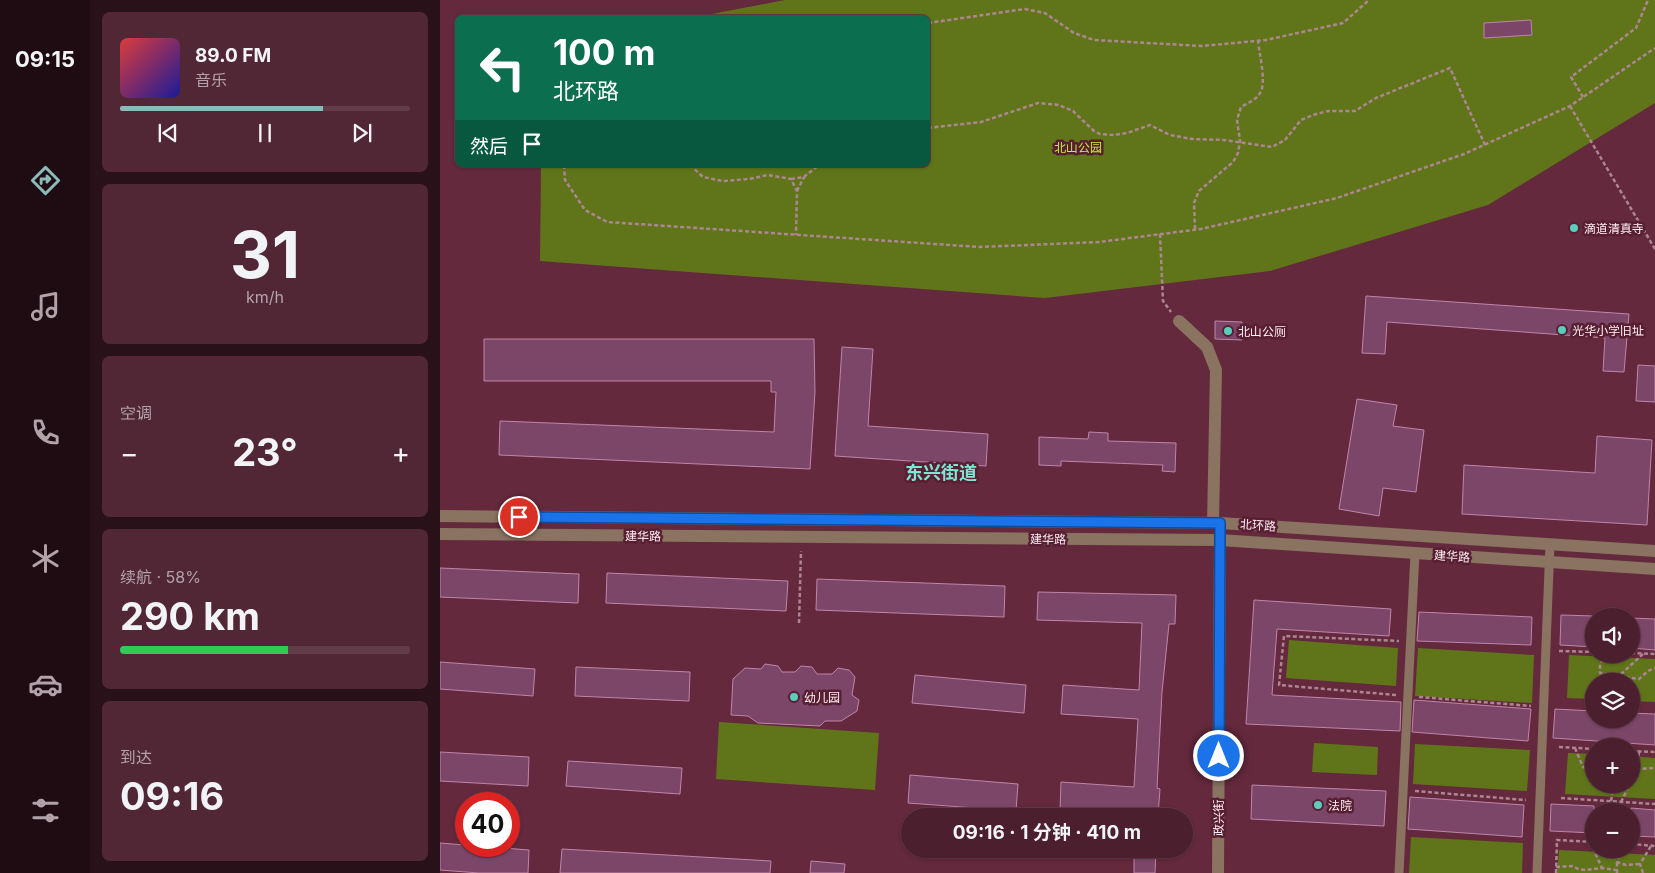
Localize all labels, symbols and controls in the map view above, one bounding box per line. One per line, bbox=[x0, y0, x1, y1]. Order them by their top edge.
text: 100 m bbox=[553, 31, 656, 73]
icon: left bbox=[470, 35, 535, 100]
text: 89.0 FM bbox=[195, 44, 271, 67]
text: 09:15 bbox=[15, 46, 75, 72]
text: 音乐 bbox=[195, 70, 227, 90]
text: 北环路 bbox=[553, 78, 619, 104]
icon: previous bbox=[154, 119, 182, 147]
icon: pause bbox=[251, 119, 279, 147]
icon: next bbox=[348, 119, 376, 147]
icon: arrive bbox=[518, 130, 546, 158]
text: 然后 bbox=[470, 135, 508, 158]
park label: 北山公园 bbox=[1054, 140, 1102, 155]
icon: directions bbox=[28, 163, 63, 198]
text: 31 bbox=[230, 215, 300, 294]
place label: 滴道清真寺 bbox=[1584, 221, 1644, 236]
marker: 滴道清真寺 bbox=[1568, 222, 1580, 234]
text: km/h bbox=[246, 287, 284, 307]
icon: music bbox=[28, 289, 63, 324]
place label: 光华小学旧址 bbox=[1572, 323, 1644, 338]
place label: 北山公厕 bbox=[1238, 324, 1286, 339]
marker: 光华小学旧址 bbox=[1556, 324, 1568, 336]
marker: 北山公厕 bbox=[1222, 325, 1234, 337]
text: 空调 bbox=[120, 403, 152, 423]
icon: phone bbox=[28, 415, 63, 450]
text: 23° bbox=[232, 429, 298, 475]
text: − bbox=[120, 436, 139, 470]
text: + bbox=[391, 436, 410, 470]
district label: 东兴街道 bbox=[905, 462, 977, 483]
pin bbox=[498, 496, 540, 538]
icon: arrive bbox=[505, 503, 533, 531]
street label: 北环路 bbox=[1240, 516, 1276, 534]
street label: 建华路 bbox=[625, 528, 661, 544]
street label: 建华路 bbox=[1030, 531, 1066, 547]
icon: climate bbox=[28, 541, 63, 576]
street label: 建华路 bbox=[1434, 547, 1470, 565]
text: 续航 · 58% bbox=[120, 567, 201, 587]
text: 290 km bbox=[120, 593, 260, 639]
map controls bbox=[1585, 608, 1640, 858]
button: sound bbox=[1585, 608, 1640, 663]
icon: car bbox=[28, 667, 63, 702]
button: layers bbox=[1585, 673, 1640, 728]
place label: 幼儿园 bbox=[804, 690, 840, 705]
marker: 幼儿园 bbox=[788, 691, 800, 703]
position arrow bbox=[1192, 729, 1244, 781]
button: + bbox=[1585, 738, 1640, 793]
text: 到达 bbox=[120, 747, 152, 767]
text: 09:16 bbox=[120, 773, 224, 819]
speed limit sign: 40 bbox=[455, 792, 520, 857]
icon: filters bbox=[28, 793, 63, 828]
place label: 法院 bbox=[1328, 798, 1352, 813]
marker: 法院 bbox=[1312, 799, 1324, 811]
street label: 政兴街 bbox=[1211, 800, 1226, 836]
button: − bbox=[1585, 803, 1640, 858]
text: 09:16 · 1 分钟 · 410 m bbox=[953, 821, 1141, 844]

